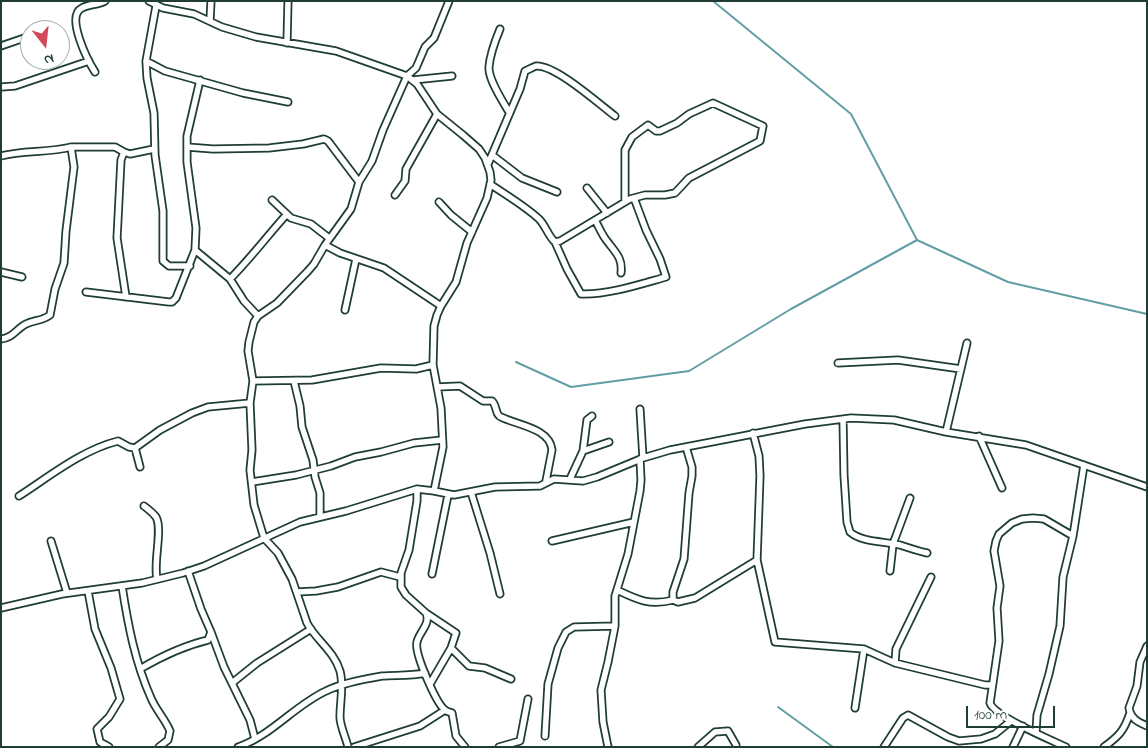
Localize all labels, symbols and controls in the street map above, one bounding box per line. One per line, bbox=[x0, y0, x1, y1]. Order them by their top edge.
north arrow bbox=[20, 20, 70, 70]
text: N bbox=[42, 48, 56, 70]
scale bar bbox=[968, 696, 1057, 728]
text: 100 m bbox=[974, 704, 1007, 726]

